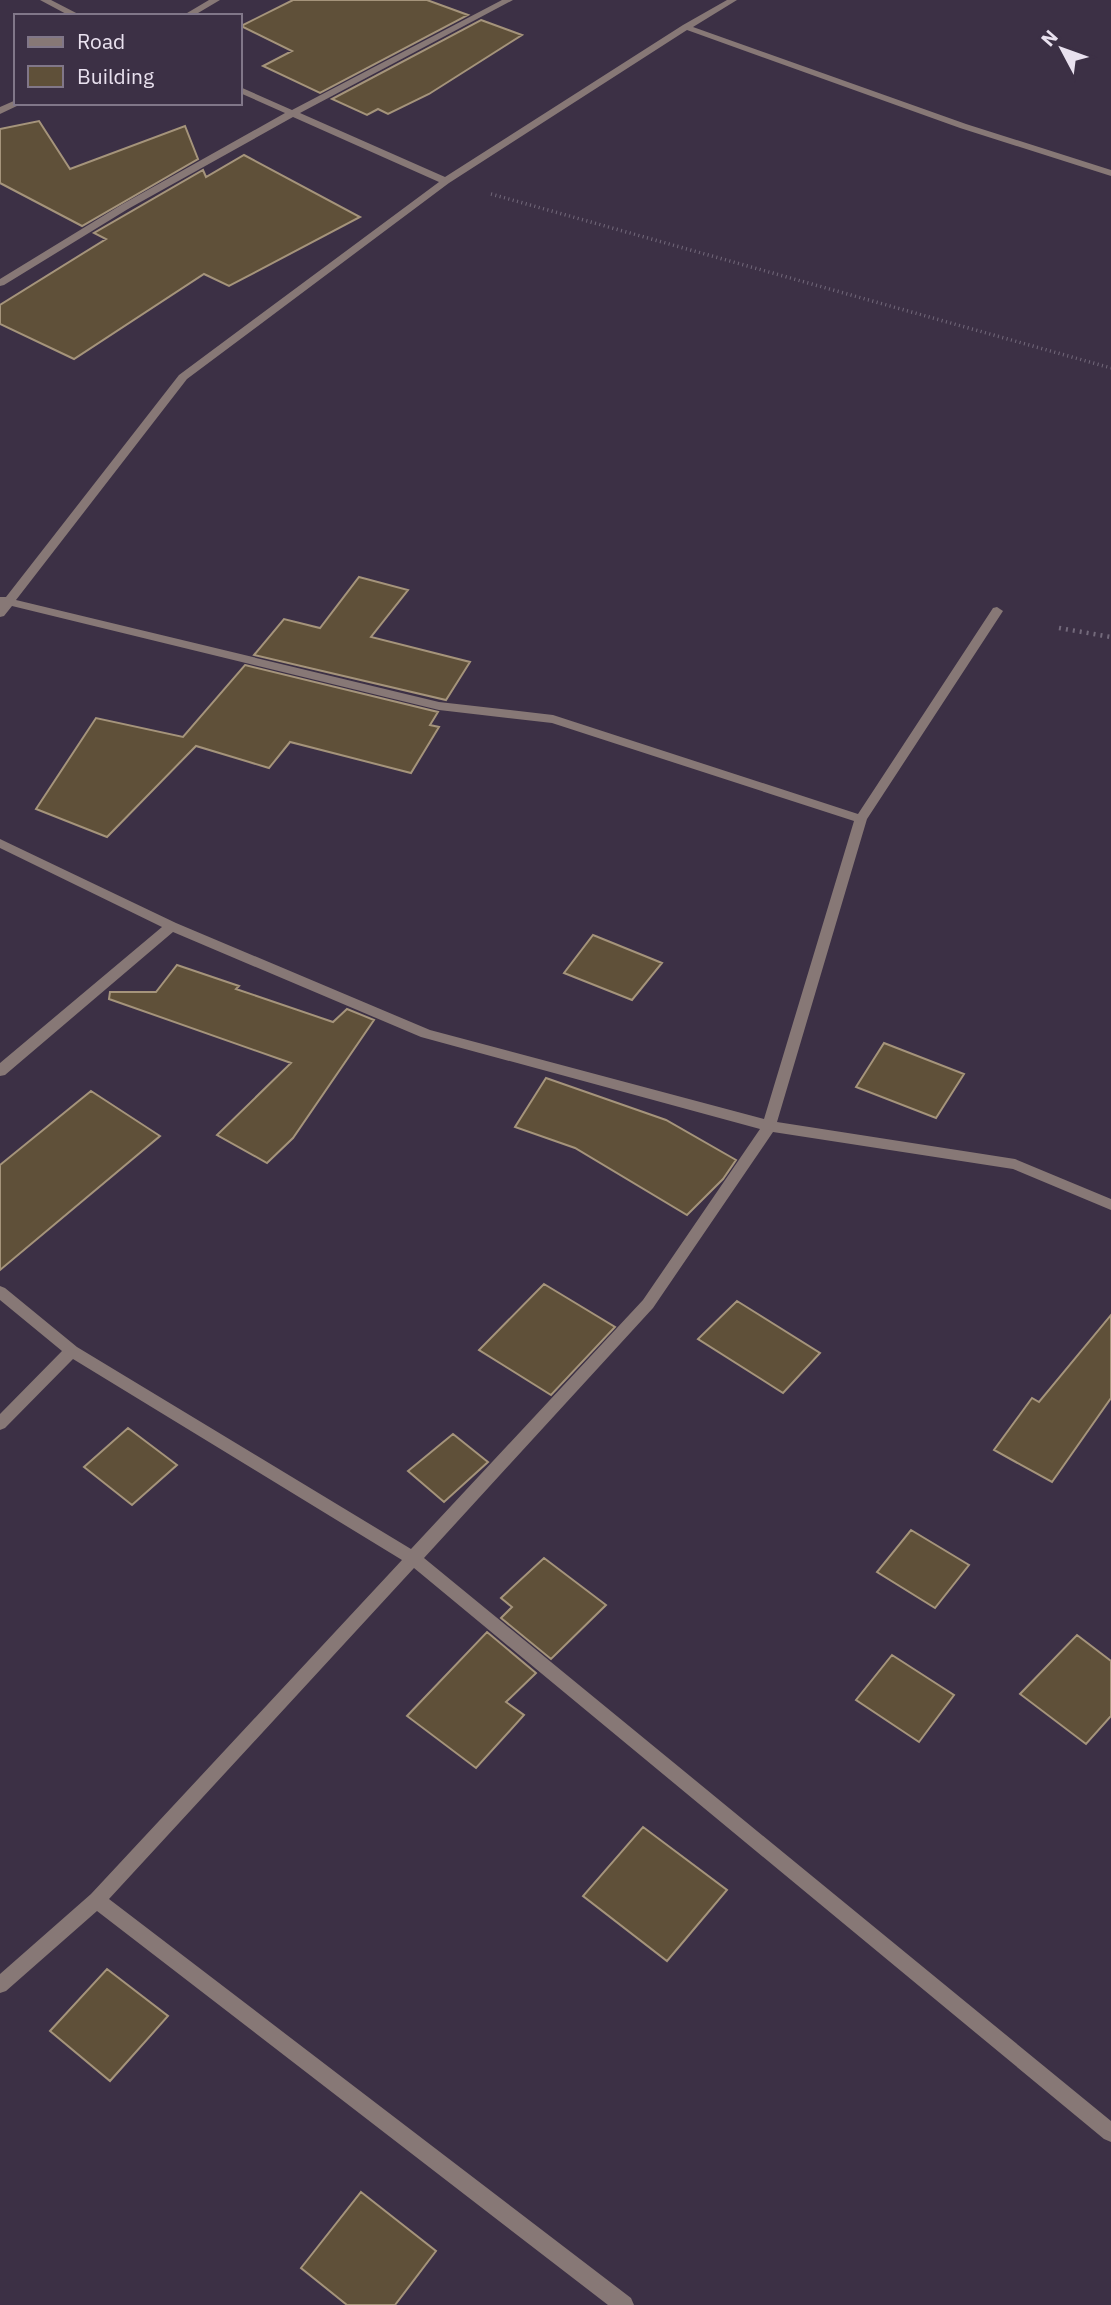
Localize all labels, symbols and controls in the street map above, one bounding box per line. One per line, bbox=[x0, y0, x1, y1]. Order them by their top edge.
legend bbox=[14, 14, 242, 105]
north arrow bbox=[1027, 14, 1097, 84]
text: N bbox=[1036, 25, 1063, 51]
text: Road bbox=[77, 27, 125, 55]
text: Building bbox=[77, 62, 154, 90]

